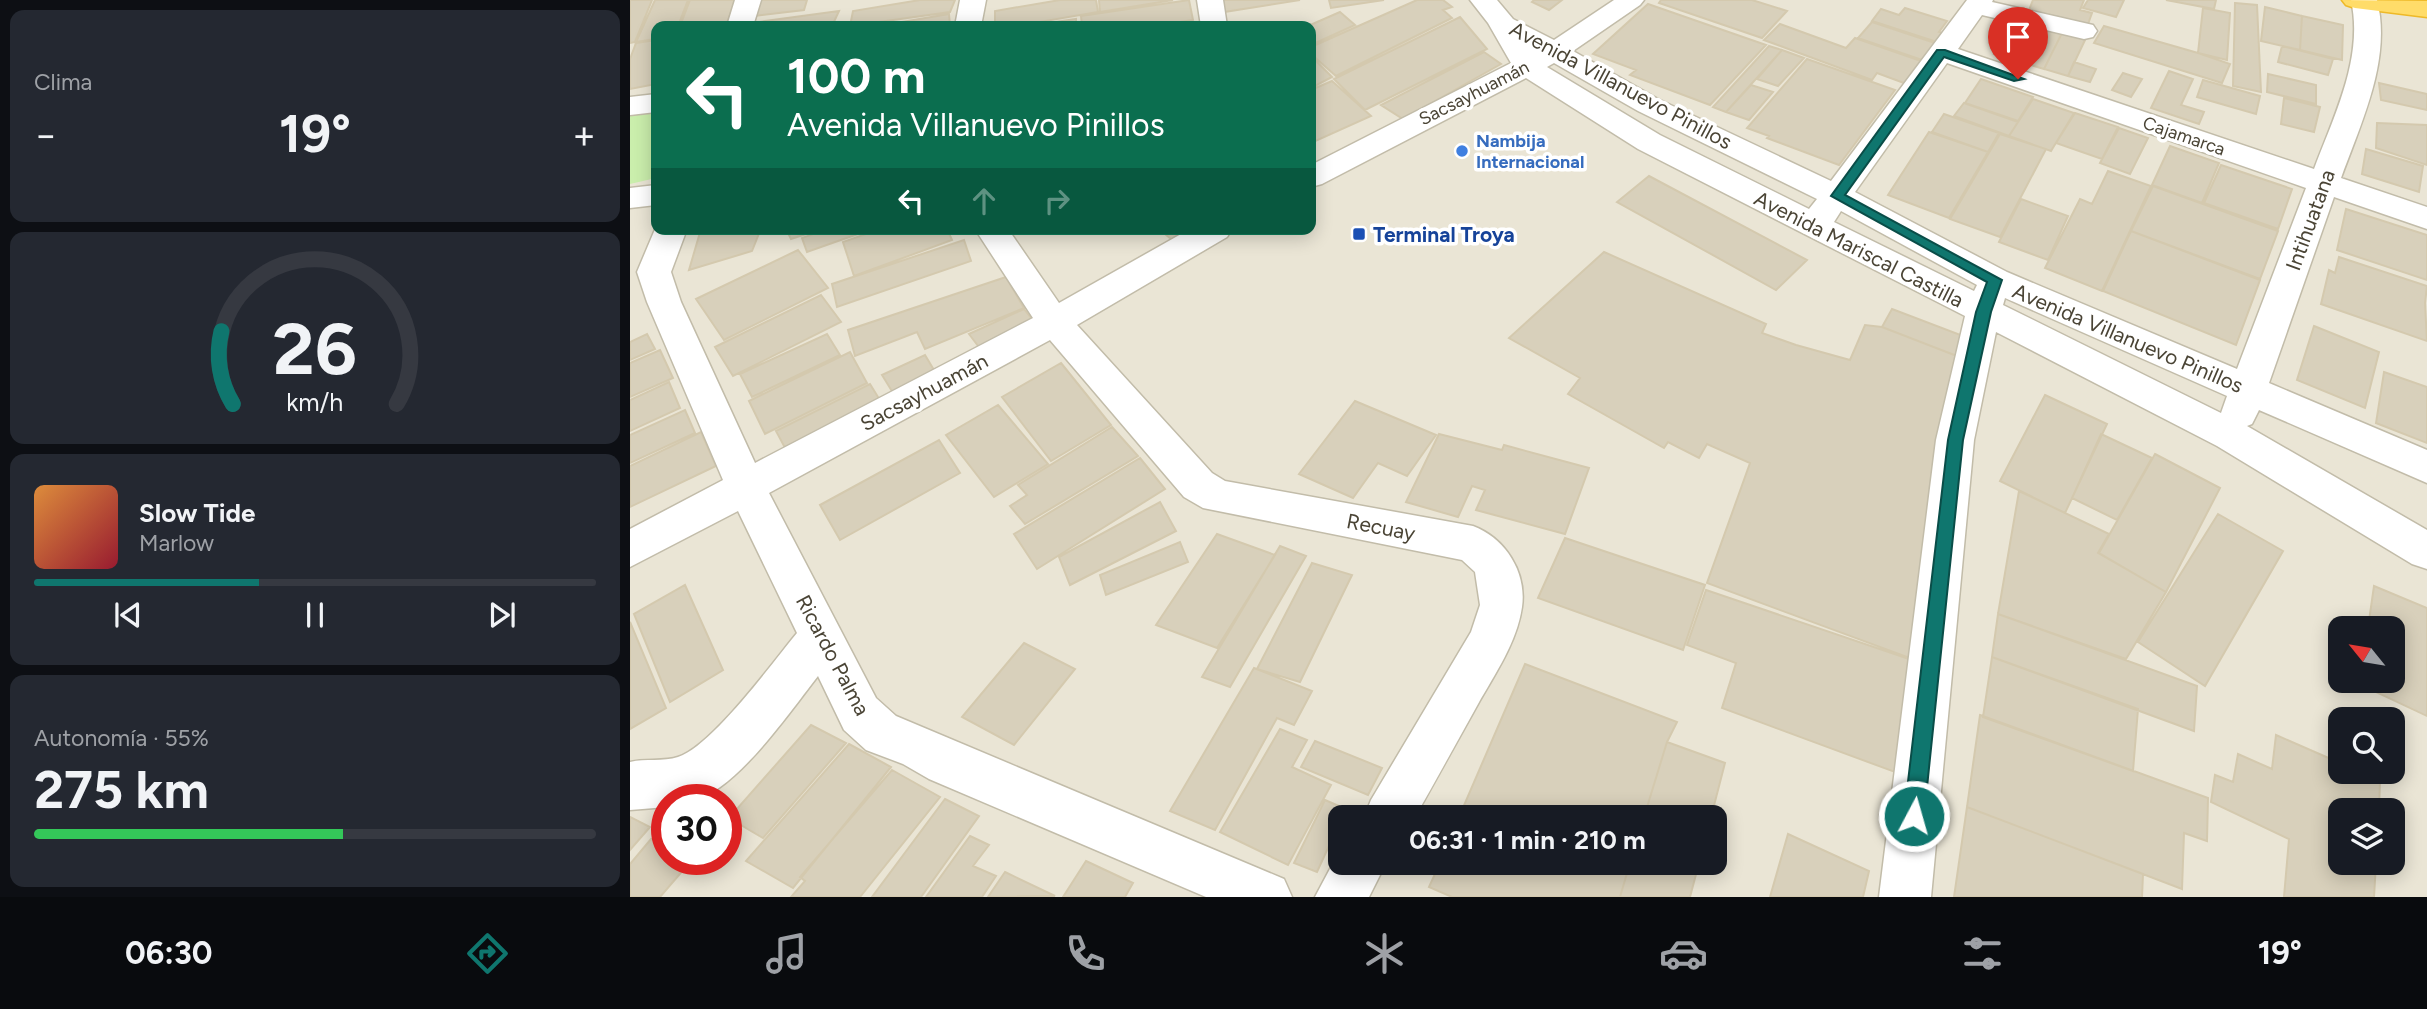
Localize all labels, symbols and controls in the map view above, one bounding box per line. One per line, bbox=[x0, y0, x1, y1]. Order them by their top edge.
pin bbox=[1988, 7, 2048, 79]
street label: Avenida Villanuevo Pinillos bbox=[1506, 16, 1736, 154]
icon: arrive bbox=[1999, 18, 2037, 56]
text: 100 m bbox=[787, 46, 926, 105]
icon: left bbox=[672, 49, 763, 140]
street label: Sacsayhuamán bbox=[1415, 56, 1533, 130]
text: Clima bbox=[34, 68, 92, 96]
text: 19° bbox=[279, 103, 351, 165]
text: Avenida Villanuevo Pinillos bbox=[787, 106, 1165, 144]
text: − bbox=[34, 112, 58, 158]
text: + bbox=[572, 112, 596, 158]
street label: Cajamarca bbox=[2140, 112, 2228, 160]
place label: Nambija Internacional bbox=[1476, 130, 1584, 173]
marker: Nambija Internacional bbox=[1454, 143, 1470, 159]
street label: Intihuatana bbox=[2280, 166, 2340, 274]
icon: left bbox=[892, 182, 930, 220]
icon: ahead bbox=[965, 182, 1003, 220]
icon: right bbox=[1038, 182, 1076, 220]
street label: Avenida Mariscal Castilla bbox=[1750, 185, 1968, 313]
place label: Terminal Troya bbox=[1373, 222, 1515, 247]
marker: Terminal Troya bbox=[1351, 226, 1367, 242]
street label: Avenida Villanuevo Pinillos bbox=[2009, 278, 2247, 398]
text: 26 bbox=[273, 305, 357, 392]
street label: Sacsayhuamán bbox=[856, 348, 992, 436]
text: km/h bbox=[286, 386, 344, 416]
text: Slow Tide bbox=[139, 497, 255, 529]
street label: Recuay bbox=[1345, 508, 1417, 546]
text: Marlow bbox=[139, 529, 214, 557]
street label: Ricardo Palma bbox=[791, 591, 875, 719]
icon: previous bbox=[109, 596, 147, 634]
icon: pause bbox=[296, 596, 334, 634]
icon: next bbox=[483, 596, 521, 634]
north arrow bbox=[2328, 616, 2404, 693]
map controls bbox=[2328, 616, 2405, 875]
button: search bbox=[2328, 707, 2405, 784]
text: Autonomía · 55% bbox=[34, 724, 209, 752]
text: 275 km bbox=[34, 759, 209, 821]
position arrow bbox=[1877, 779, 1951, 853]
speed limit sign: 30 bbox=[651, 784, 742, 875]
button: layers bbox=[2328, 798, 2405, 875]
text: 06:31 · 1 min · 210 m bbox=[1409, 824, 1646, 856]
icon: directions bbox=[463, 929, 512, 978]
icon: music bbox=[762, 929, 811, 978]
icon: phone bbox=[1061, 929, 1110, 978]
icon: climate bbox=[1360, 929, 1409, 978]
icon: car bbox=[1659, 929, 1708, 978]
icon: filters bbox=[1958, 929, 2007, 978]
text: 06:30 bbox=[125, 934, 213, 972]
text: 19° bbox=[2258, 934, 2302, 972]

